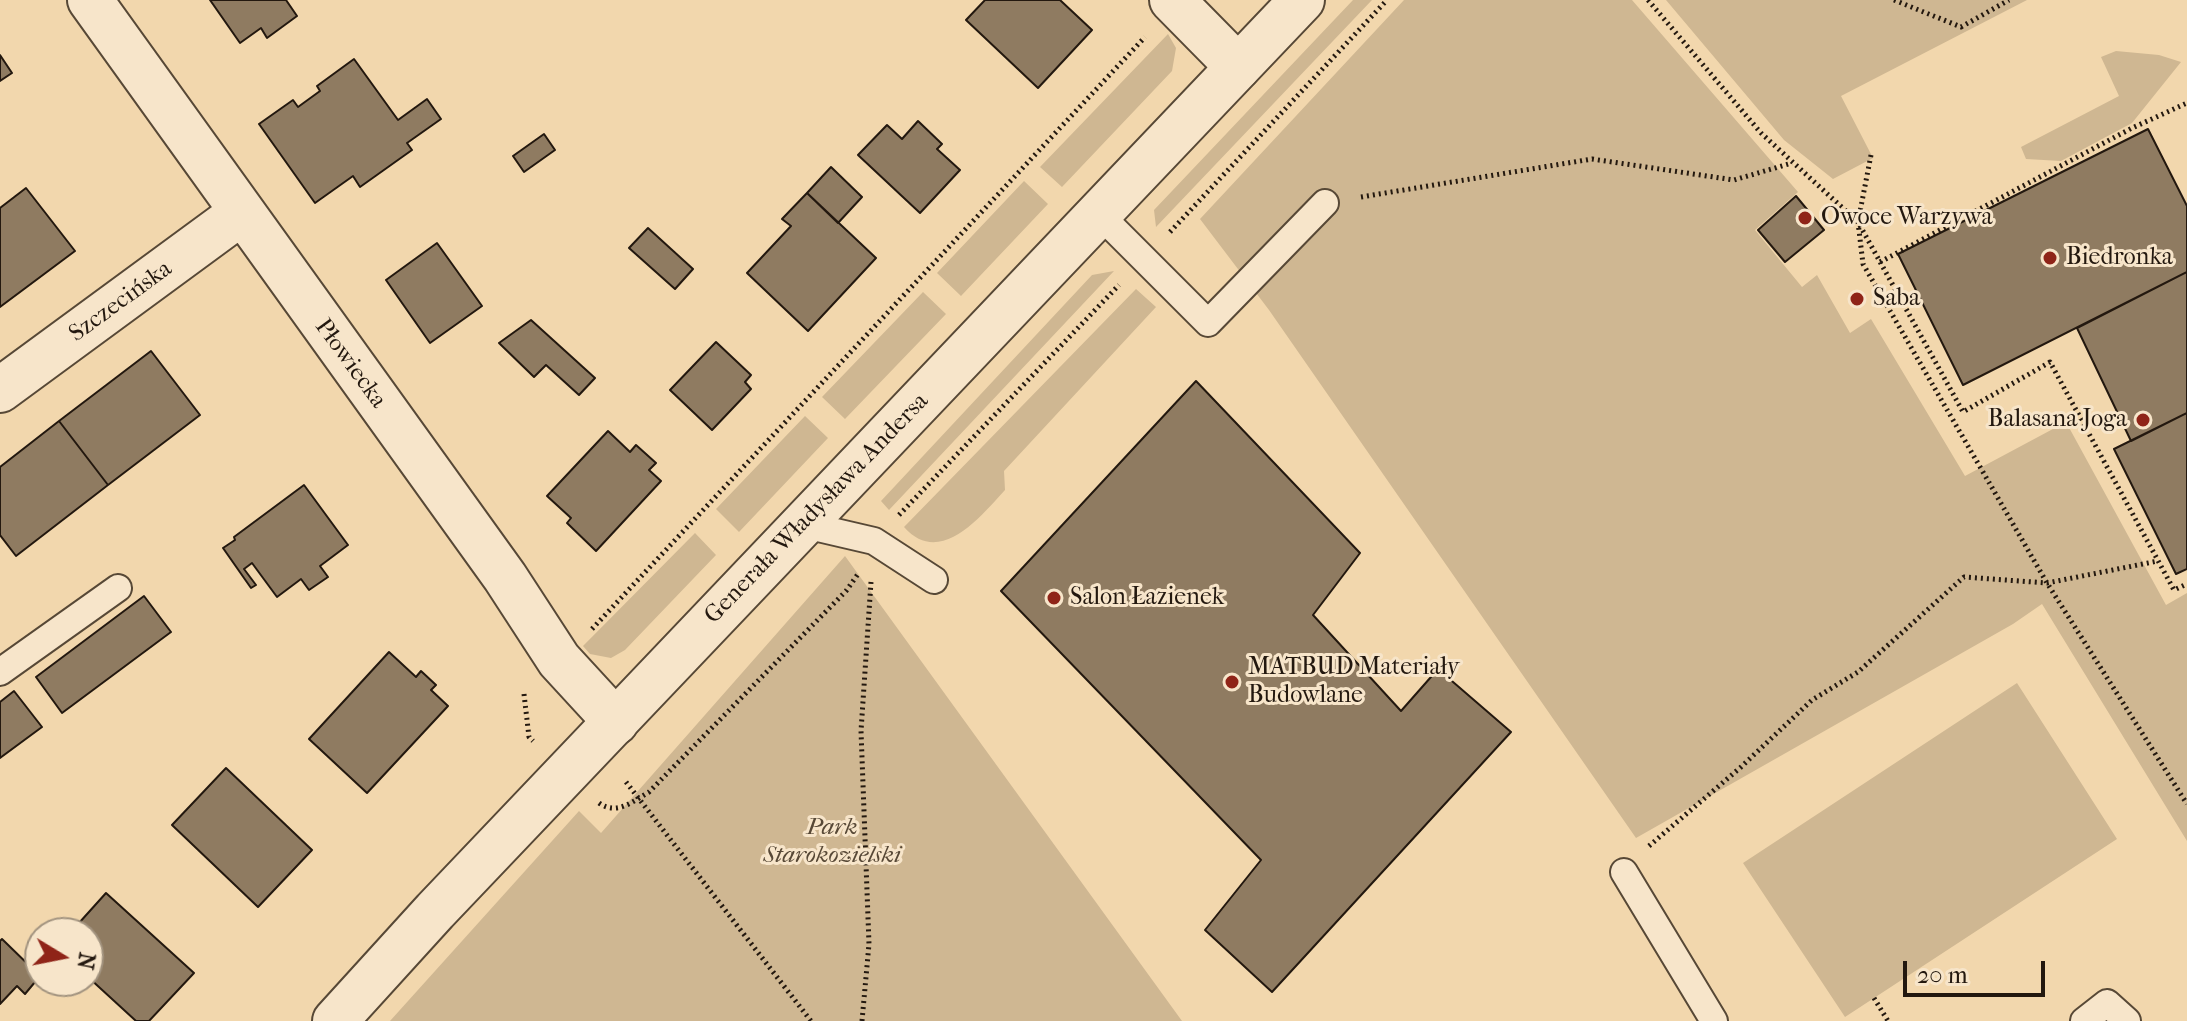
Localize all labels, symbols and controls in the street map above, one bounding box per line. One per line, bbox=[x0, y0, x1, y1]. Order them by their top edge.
place label: Owoce Warzywa bbox=[1821, 204, 1992, 232]
marker: Owoce Warzywa bbox=[1796, 209, 1814, 227]
place label: Biedronka bbox=[2066, 244, 2173, 272]
marker: Biedronka bbox=[2041, 249, 2059, 267]
street label: Szczecińska bbox=[64, 255, 178, 349]
place label: Saba bbox=[1873, 285, 1920, 313]
marker: Saba bbox=[1848, 290, 1866, 308]
street label: Płowiecka bbox=[308, 314, 392, 414]
street label: Generała Władysława Andersa bbox=[699, 388, 935, 630]
place label: Balasana Joga bbox=[1988, 406, 2127, 434]
marker: Balasana Joga bbox=[2134, 411, 2152, 429]
place label: Salon Łazienek bbox=[1070, 584, 1224, 612]
marker: Salon Łazienek bbox=[1045, 589, 1063, 607]
place label: MATBUD Materiały Budowlane bbox=[1248, 654, 1459, 710]
marker: MATBUD Materiały Budowlane bbox=[1223, 673, 1241, 691]
park label: Park Starokozielski bbox=[763, 814, 901, 870]
north arrow bbox=[24, 917, 104, 997]
scale bar bbox=[1907, 945, 2049, 995]
text: N bbox=[71, 950, 100, 971]
text: 20 m bbox=[1917, 961, 1968, 989]

